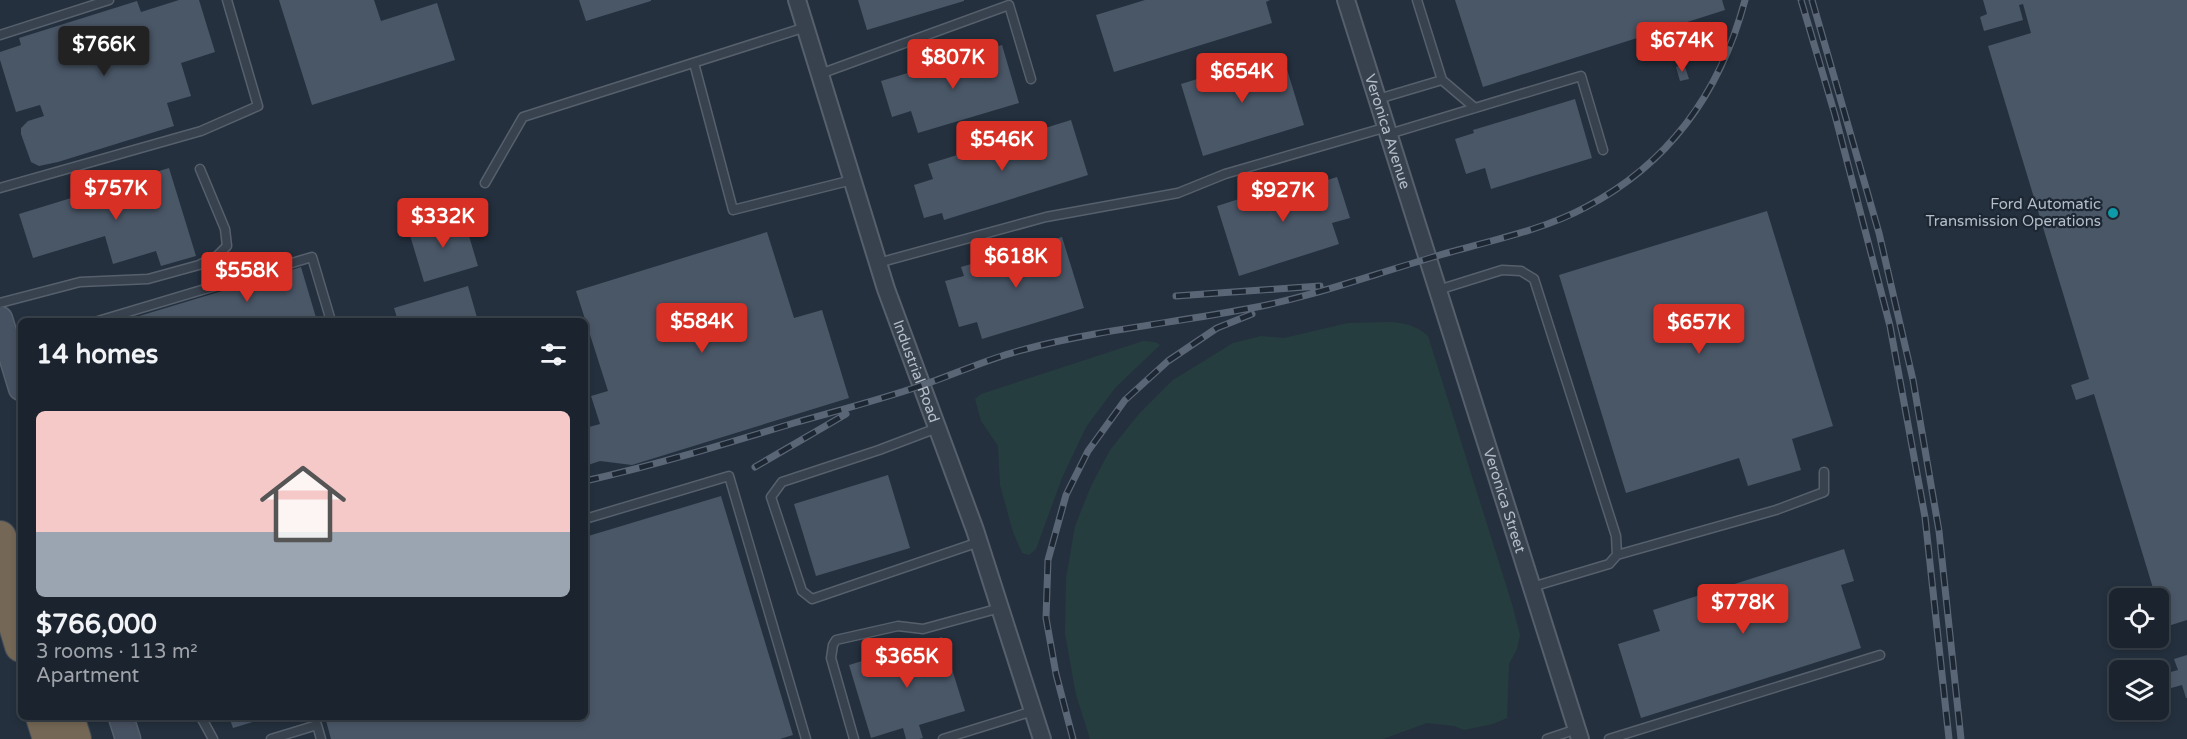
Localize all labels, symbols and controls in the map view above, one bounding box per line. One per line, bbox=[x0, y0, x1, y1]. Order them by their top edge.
pin: $674K bbox=[1640, 22, 1724, 73]
pin: $766K bbox=[62, 26, 146, 77]
text: $674K bbox=[1650, 29, 1714, 53]
text: $766K bbox=[72, 33, 136, 57]
pin: $807K bbox=[911, 39, 995, 90]
text: $807K bbox=[921, 46, 985, 70]
pin: $654K bbox=[1200, 53, 1284, 104]
text: $654K bbox=[1210, 60, 1274, 84]
street label: Veronica Avenue bbox=[1361, 72, 1414, 191]
pin: $546K bbox=[960, 121, 1044, 172]
text: $546K bbox=[970, 128, 1034, 152]
pin: $757K bbox=[74, 170, 158, 221]
pin: $927K bbox=[1241, 172, 1325, 223]
text: $757K bbox=[84, 177, 148, 201]
text: $927K bbox=[1251, 179, 1315, 203]
place label: Ford Automatic Transmission Operations bbox=[1926, 195, 2101, 230]
pin: $332K bbox=[401, 198, 485, 249]
text: $332K bbox=[411, 205, 475, 229]
marker: Ford Automatic Transmission Operations bbox=[2106, 206, 2120, 220]
pin: $618K bbox=[974, 238, 1058, 289]
text: $618K bbox=[984, 245, 1048, 269]
pin: $558K bbox=[205, 252, 289, 303]
text: $558K bbox=[215, 259, 279, 283]
pin: $584K bbox=[660, 303, 744, 354]
pin: $657K bbox=[1657, 304, 1741, 355]
text: $584K bbox=[670, 310, 734, 334]
text: $657K bbox=[1667, 311, 1731, 335]
street label: Industrial Road bbox=[889, 317, 944, 425]
icon: filters bbox=[537, 338, 570, 371]
text: 14 homes bbox=[36, 339, 158, 370]
street label: Veronica Street bbox=[1479, 446, 1530, 555]
icon: home bbox=[249, 450, 357, 558]
pin: $778K bbox=[1701, 584, 1785, 635]
map controls bbox=[2109, 588, 2169, 720]
button: locate bbox=[2109, 588, 2169, 648]
text: $778K bbox=[1711, 591, 1775, 615]
text: $766,000 bbox=[36, 609, 157, 640]
pin: $365K bbox=[865, 638, 949, 689]
text: 3 rooms · 113 m² bbox=[36, 640, 198, 664]
text: $365K bbox=[875, 645, 939, 669]
button: layers bbox=[2109, 660, 2169, 720]
text: Apartment bbox=[36, 664, 139, 688]

